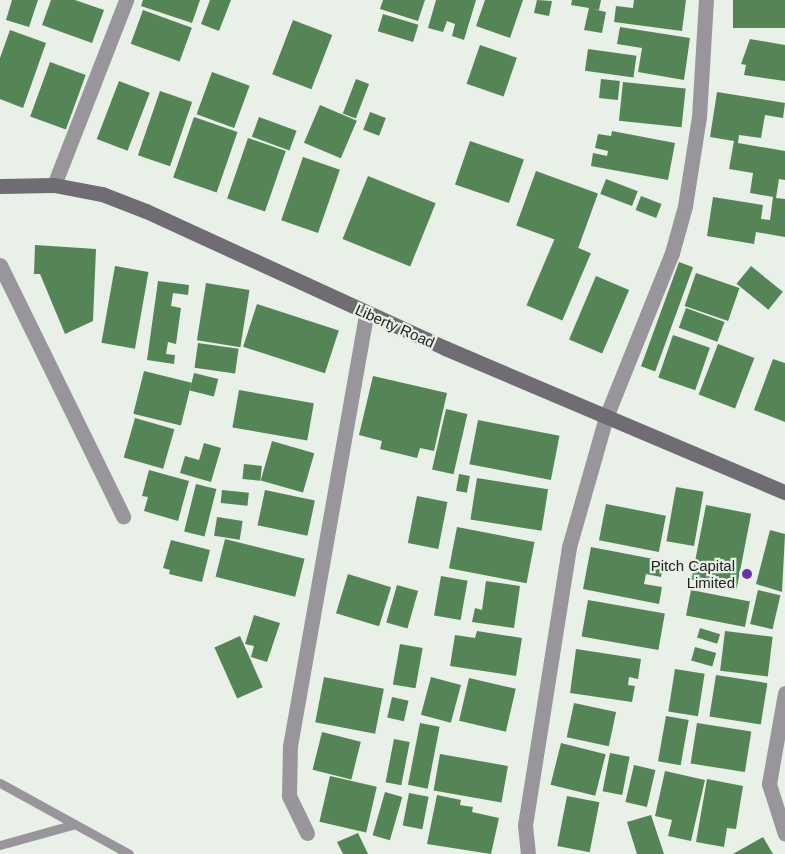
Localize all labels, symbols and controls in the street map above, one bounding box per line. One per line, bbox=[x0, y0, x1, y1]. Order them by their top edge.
street label: Liberty Road bbox=[352, 300, 438, 352]
place label: Pitch Capital Limited bbox=[651, 556, 735, 591]
marker: Pitch Capital Limited bbox=[740, 567, 754, 581]

